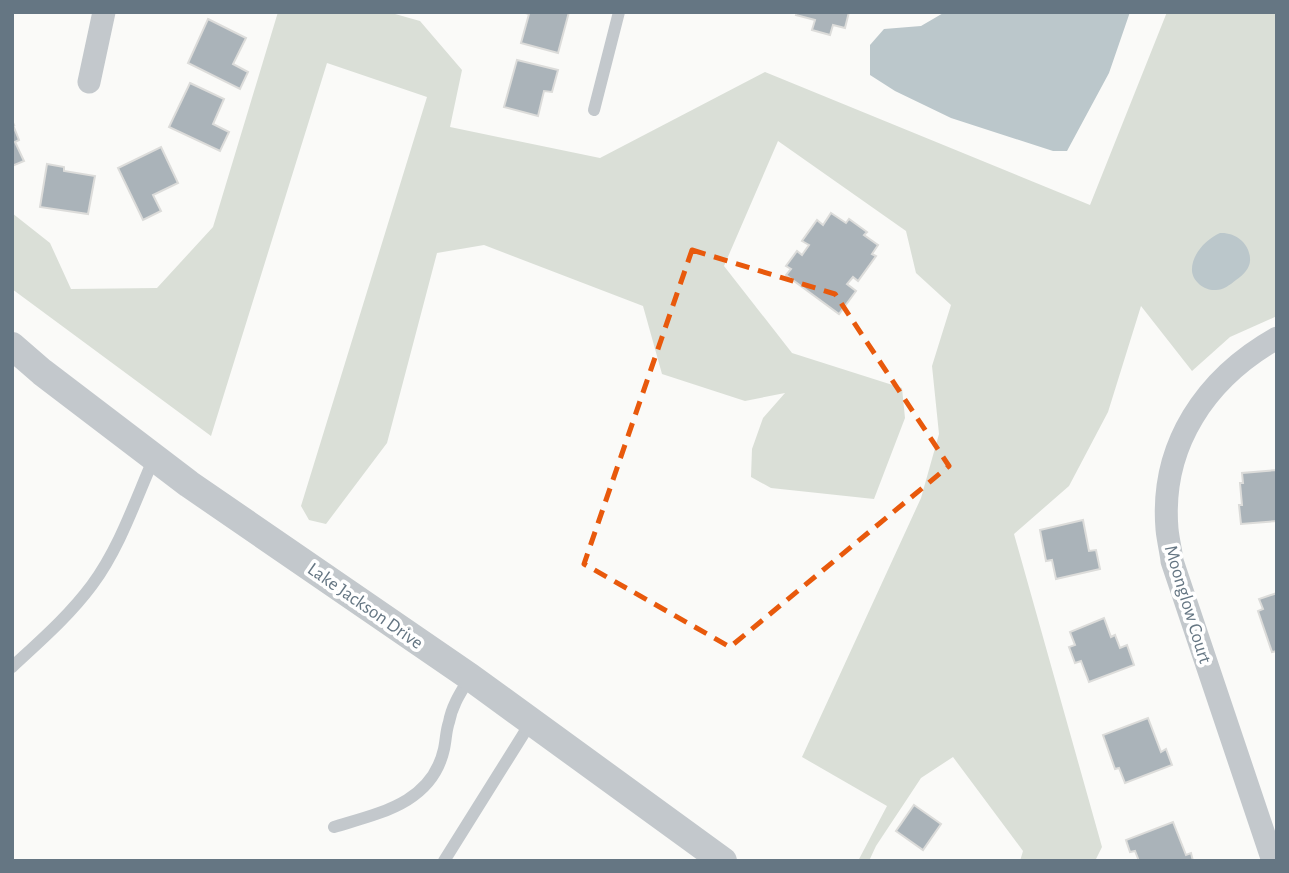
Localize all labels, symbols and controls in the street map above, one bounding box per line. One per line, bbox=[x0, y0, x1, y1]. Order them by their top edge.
street label: Moonglow Court bbox=[1161, 543, 1215, 666]
street label: Lake Jackson Drive bbox=[304, 559, 426, 653]

